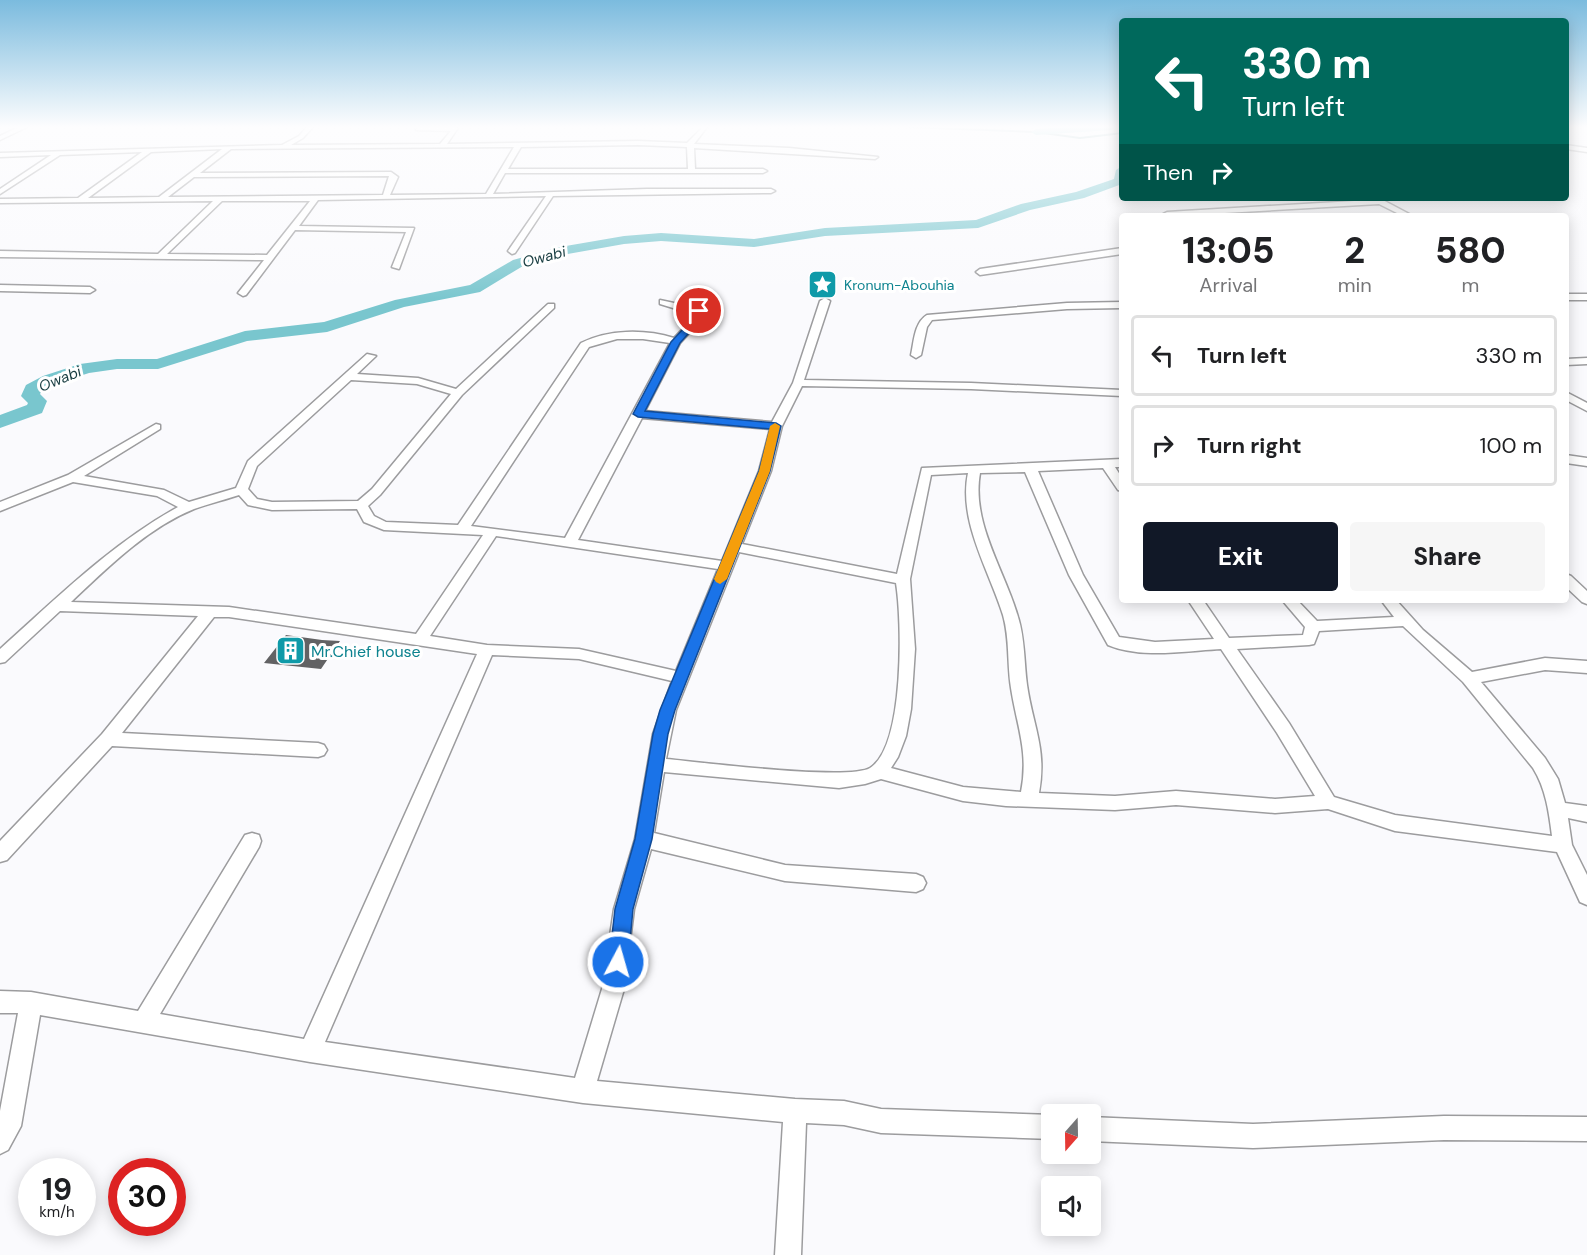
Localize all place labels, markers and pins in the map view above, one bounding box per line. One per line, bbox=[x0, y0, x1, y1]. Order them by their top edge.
place icon: Kronum-Abouhia bbox=[807, 269, 839, 301]
place label: Kronum-Abouhia bbox=[844, 276, 955, 294]
pin bbox=[673, 285, 724, 336]
building icon: Mr.Chief house bbox=[274, 635, 306, 667]
place label: Mr.Chief house bbox=[311, 641, 421, 662]

